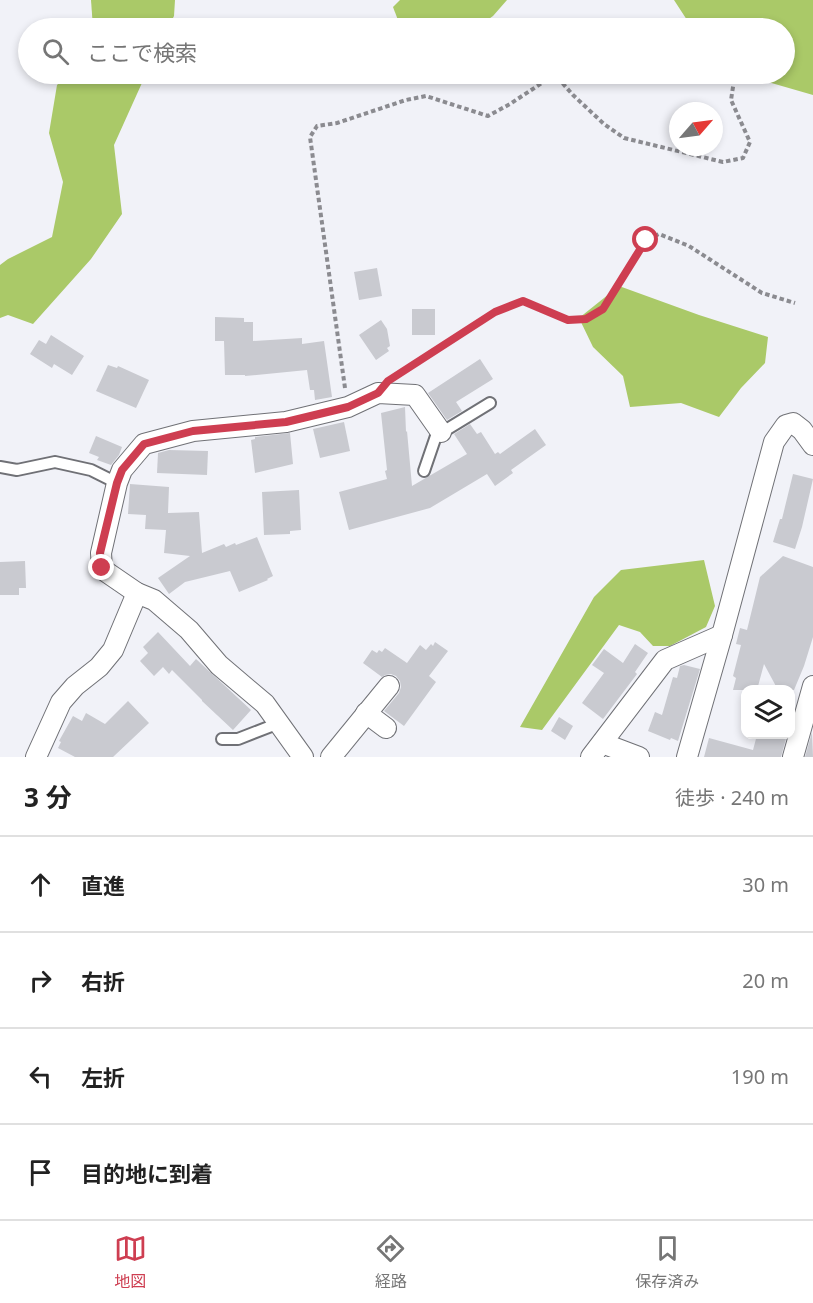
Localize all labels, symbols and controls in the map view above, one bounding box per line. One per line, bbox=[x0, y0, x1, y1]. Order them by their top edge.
search box bbox=[18, 18, 795, 84]
icon: search bbox=[39, 35, 72, 68]
text: ここで検索 bbox=[87, 37, 197, 67]
north arrow bbox=[669, 102, 723, 156]
route start bbox=[632, 226, 658, 252]
route end bbox=[88, 554, 114, 580]
map controls bbox=[741, 685, 795, 739]
button: layers bbox=[741, 685, 795, 739]
text: 3 分 bbox=[24, 779, 72, 815]
text: 徒歩 · 240 m bbox=[675, 784, 789, 811]
icon: ahead bbox=[24, 868, 57, 901]
text: 直進 bbox=[81, 870, 125, 900]
text: 30 m bbox=[742, 871, 789, 898]
icon: right bbox=[24, 964, 57, 997]
text: 右折 bbox=[81, 966, 125, 996]
text: 20 m bbox=[742, 967, 789, 994]
icon: left bbox=[24, 1060, 57, 1093]
text: 左折 bbox=[81, 1062, 125, 1092]
text: 190 m bbox=[731, 1063, 789, 1090]
icon: arrive bbox=[24, 1156, 57, 1189]
text: 目的地に到着 bbox=[81, 1158, 213, 1188]
tab: 地図 bbox=[114, 1232, 147, 1292]
tab: 経路 bbox=[374, 1232, 407, 1292]
tab: 保存済み bbox=[635, 1232, 699, 1292]

